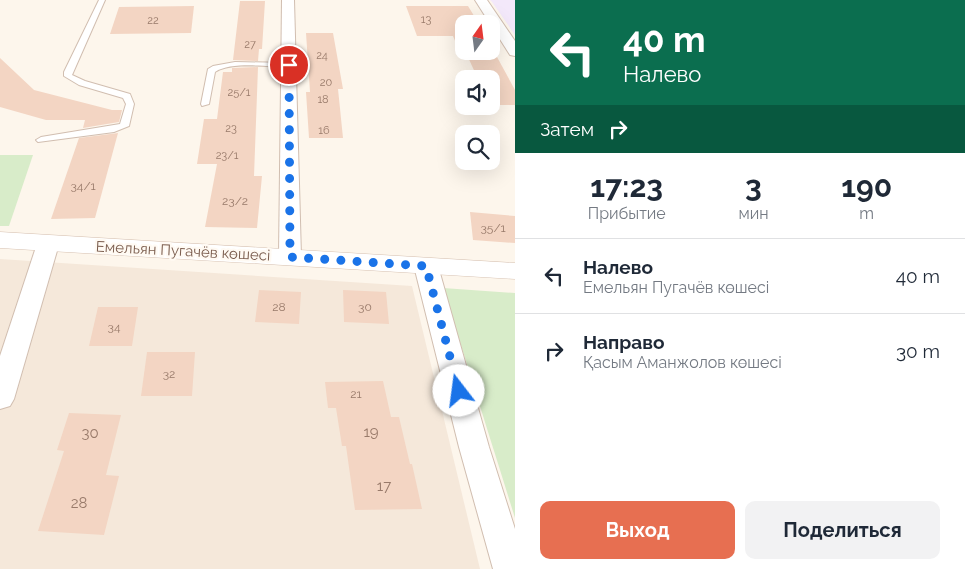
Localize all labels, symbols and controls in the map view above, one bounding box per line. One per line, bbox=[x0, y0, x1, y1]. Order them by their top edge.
house number: 13 bbox=[421, 13, 431, 26]
house number: 22 bbox=[147, 14, 159, 27]
north arrow bbox=[455, 15, 500, 60]
map controls bbox=[455, 15, 500, 170]
text: 40 m bbox=[623, 19, 705, 60]
icon: left bbox=[540, 20, 605, 85]
house number: 27 bbox=[244, 38, 256, 51]
pin bbox=[268, 44, 310, 86]
house number: 24 bbox=[316, 49, 328, 62]
icon: arrive bbox=[275, 51, 303, 79]
text: Налево bbox=[623, 61, 701, 87]
button: sound bbox=[455, 70, 500, 115]
house number: 20 bbox=[320, 76, 332, 89]
house number: 25/1 bbox=[228, 86, 251, 99]
house number: 18 bbox=[317, 93, 329, 106]
icon: right bbox=[604, 115, 632, 143]
text: Затем bbox=[540, 118, 594, 140]
house number: 23 bbox=[225, 122, 237, 135]
house number: 16 bbox=[318, 124, 330, 137]
button: search bbox=[455, 125, 500, 170]
house number: 23/1 bbox=[216, 149, 239, 162]
text: 17:23 bbox=[590, 169, 663, 204]
text: 3 bbox=[745, 169, 762, 204]
text: 190 bbox=[841, 169, 892, 204]
house number: 34/1 bbox=[70, 179, 96, 193]
house number: 23/2 bbox=[222, 194, 248, 208]
text: Прибытие bbox=[588, 204, 666, 223]
text: мин bbox=[738, 204, 769, 223]
text: m bbox=[859, 204, 874, 223]
house number: 35/1 bbox=[480, 221, 506, 235]
street label: Емельян Пугачёв көшесі bbox=[95, 237, 271, 265]
text: Налево bbox=[583, 256, 653, 278]
icon: left bbox=[540, 262, 568, 290]
text: 40 m bbox=[896, 265, 940, 287]
text: Емельян Пугачёв көшесі bbox=[583, 278, 769, 297]
house number: 28 bbox=[272, 300, 286, 314]
house number: 30 bbox=[358, 300, 372, 314]
house number: 34 bbox=[108, 320, 121, 334]
text: Направо bbox=[583, 331, 664, 353]
icon: right bbox=[540, 337, 568, 365]
text: 30 m bbox=[896, 340, 940, 362]
text: Қасым Аманжолов көшесі bbox=[583, 353, 782, 372]
position arrow bbox=[432, 364, 484, 416]
house number: 32 bbox=[163, 367, 175, 381]
house number: 21 bbox=[350, 387, 362, 401]
house number: 19 bbox=[363, 423, 379, 441]
house number: 30 bbox=[81, 424, 99, 442]
house number: 17 bbox=[377, 477, 391, 495]
house number: 28 bbox=[71, 494, 87, 512]
button: Выход bbox=[540, 501, 735, 559]
button: Поделиться bbox=[745, 501, 940, 559]

